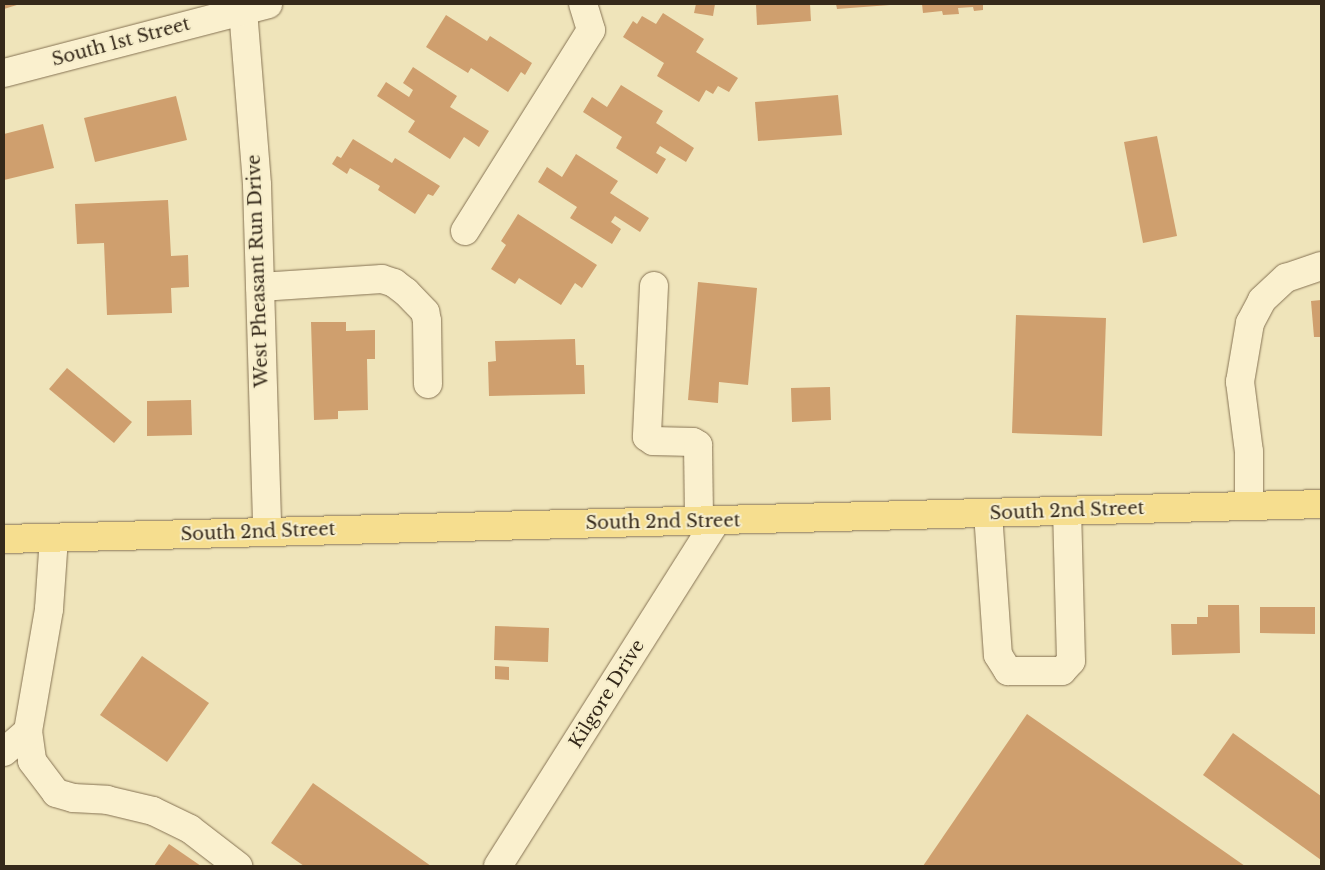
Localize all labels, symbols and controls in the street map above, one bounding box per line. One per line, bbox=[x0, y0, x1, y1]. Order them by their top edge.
street label: South 1st Street bbox=[50, 13, 192, 71]
street label: West Pheasant Run Drive bbox=[243, 154, 273, 388]
street label: South 2nd Street bbox=[989, 498, 1145, 524]
street label: South 2nd Street bbox=[585, 510, 741, 534]
street label: South 2nd Street bbox=[180, 519, 336, 545]
street label: Kilgore Drive bbox=[565, 636, 649, 752]

